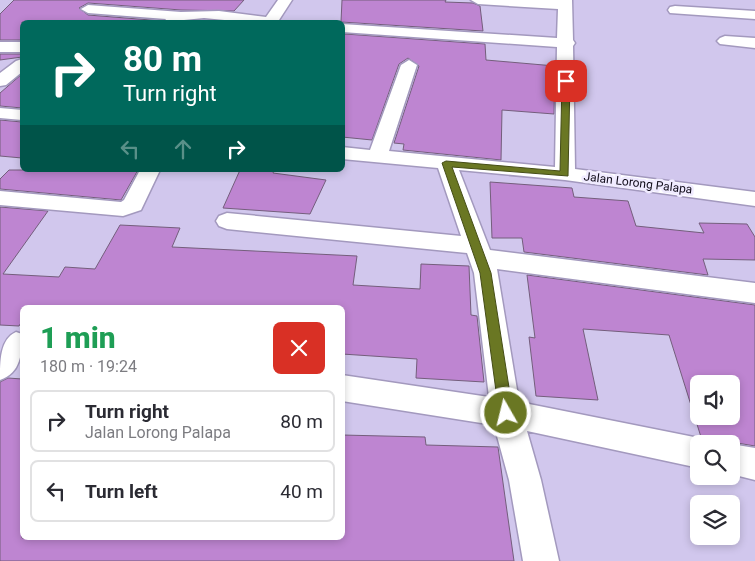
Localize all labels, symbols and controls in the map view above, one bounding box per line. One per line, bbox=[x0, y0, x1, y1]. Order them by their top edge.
text: 80 m bbox=[123, 39, 202, 80]
icon: right bbox=[40, 40, 105, 105]
pin bbox=[545, 60, 587, 102]
icon: arrive bbox=[552, 67, 580, 95]
text: Turn right bbox=[123, 81, 217, 106]
icon: left bbox=[116, 135, 144, 163]
icon: ahead bbox=[169, 135, 197, 163]
icon: right bbox=[222, 135, 250, 163]
street label: Jalan Lorong Palapa bbox=[583, 169, 693, 197]
text: 1 min bbox=[40, 320, 116, 355]
button: close bbox=[273, 322, 325, 374]
text: 180 m · 19:24 bbox=[40, 357, 137, 376]
map controls bbox=[690, 375, 740, 545]
button: sound bbox=[690, 375, 740, 425]
position arrow bbox=[479, 386, 531, 438]
text: Turn right bbox=[85, 400, 169, 423]
icon: right bbox=[42, 407, 70, 435]
text: 80 m bbox=[280, 410, 323, 433]
text: Jalan Lorong Palapa bbox=[85, 423, 231, 442]
button: search bbox=[690, 435, 740, 485]
icon: left bbox=[42, 477, 70, 505]
text: Turn left bbox=[85, 480, 158, 503]
text: 40 m bbox=[280, 480, 323, 503]
button: layers bbox=[690, 495, 740, 545]

